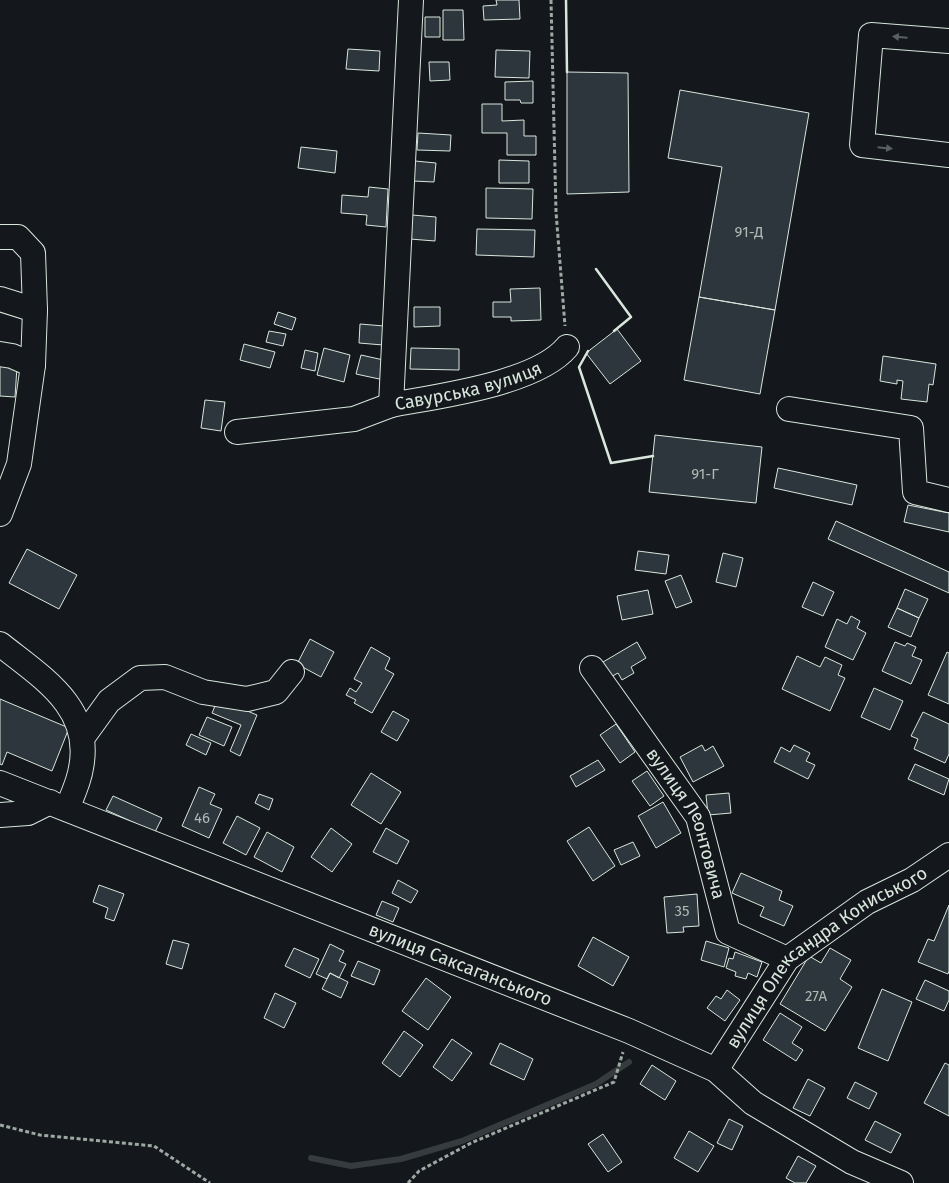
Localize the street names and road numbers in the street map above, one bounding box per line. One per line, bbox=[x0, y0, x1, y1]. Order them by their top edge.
street label: Савурська вулиця bbox=[393, 357, 545, 415]
street label: вулиця Леонтовича bbox=[641, 744, 730, 902]
street label: вулиця Олександра Кониського bbox=[722, 862, 932, 1053]
street label: вулиця Саксаганського bbox=[366, 919, 555, 1011]

